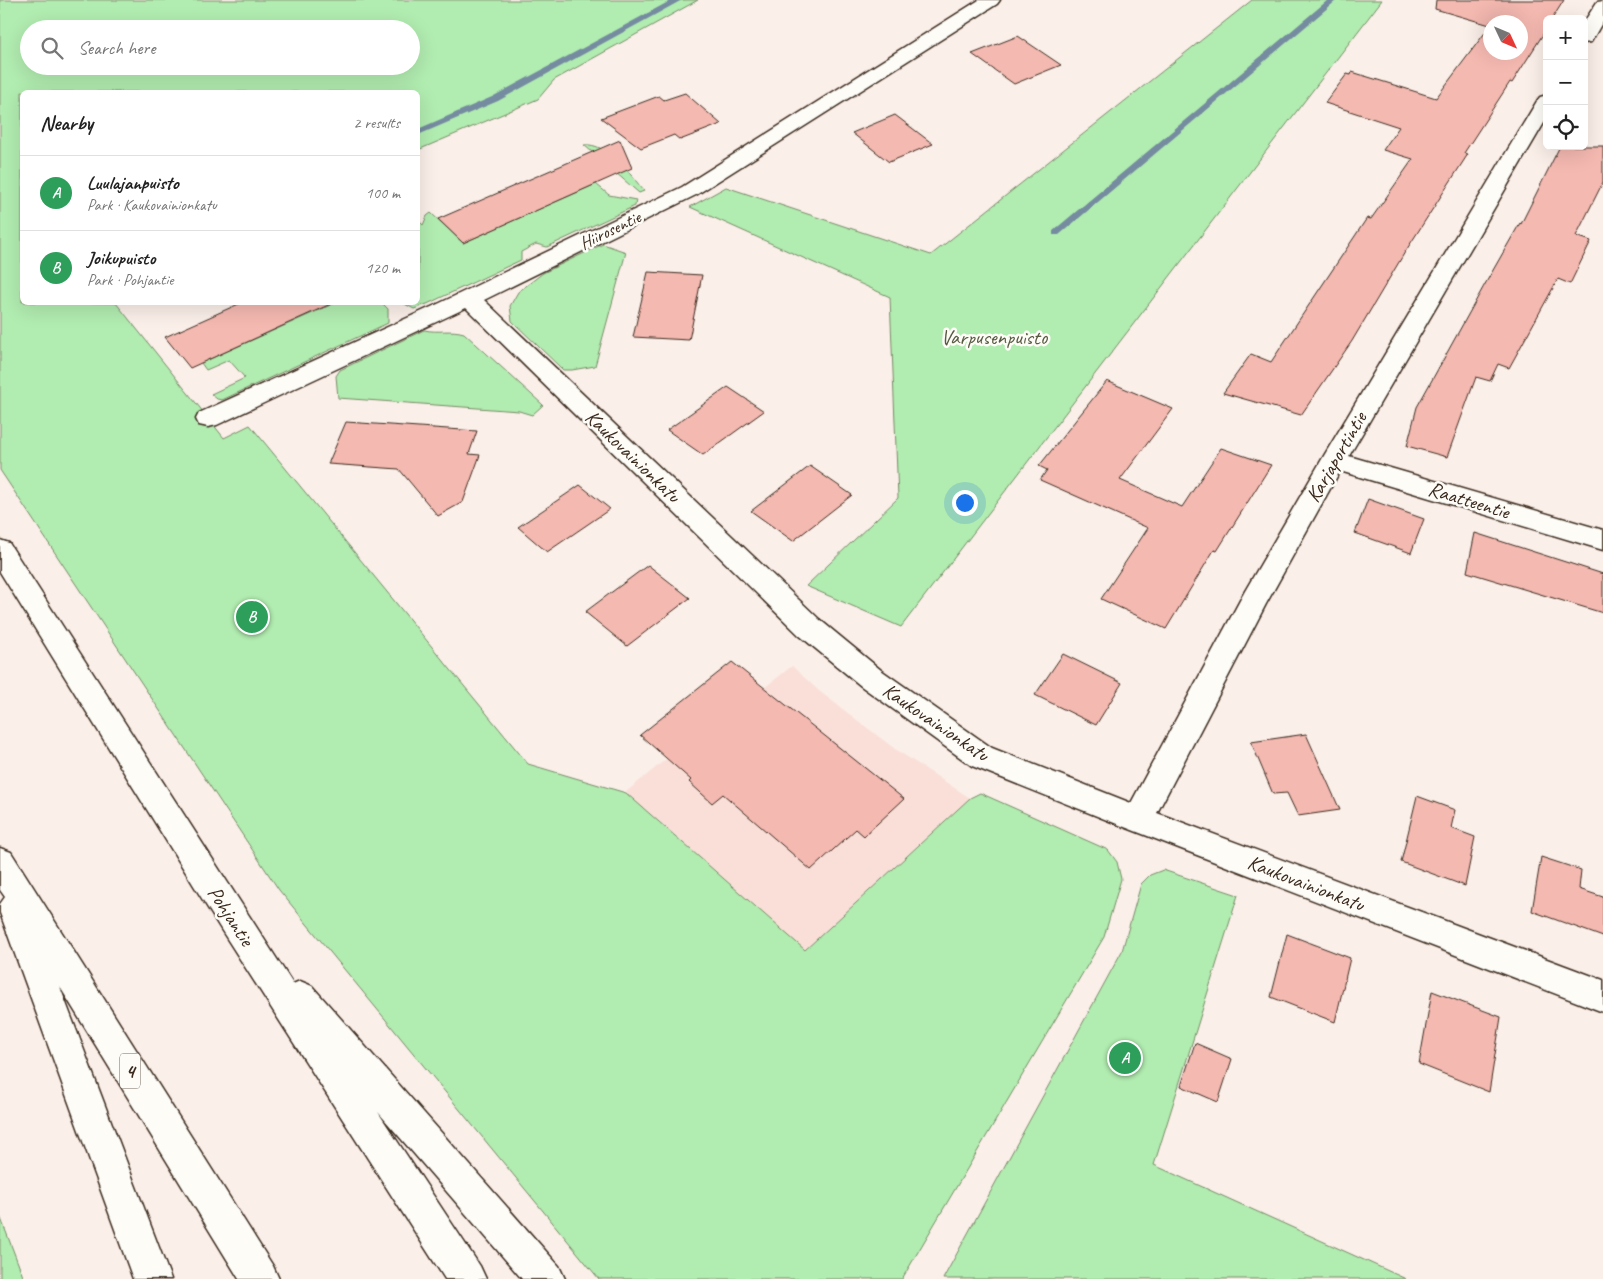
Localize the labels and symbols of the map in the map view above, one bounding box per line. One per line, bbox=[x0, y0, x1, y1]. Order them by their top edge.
north arrow bbox=[1483, 15, 1528, 60]
street label: Hiirosentie bbox=[576, 205, 645, 254]
park label: Varpusenpuisto bbox=[941, 324, 1049, 350]
street label: Kaukovainionkatu bbox=[580, 404, 687, 509]
street label: Karjaportintie bbox=[1300, 406, 1373, 507]
street label: Raatteentie bbox=[1425, 475, 1514, 525]
your location bbox=[952, 490, 978, 516]
pin: B bbox=[236, 598, 268, 636]
street label: Kaukovainionkatu bbox=[878, 677, 995, 768]
street label: Kaukovainionkatu bbox=[1244, 849, 1369, 918]
street label: Pohjantie bbox=[202, 881, 261, 953]
pin: A bbox=[1109, 1039, 1141, 1077]
road number: 4 bbox=[120, 1054, 140, 1088]

